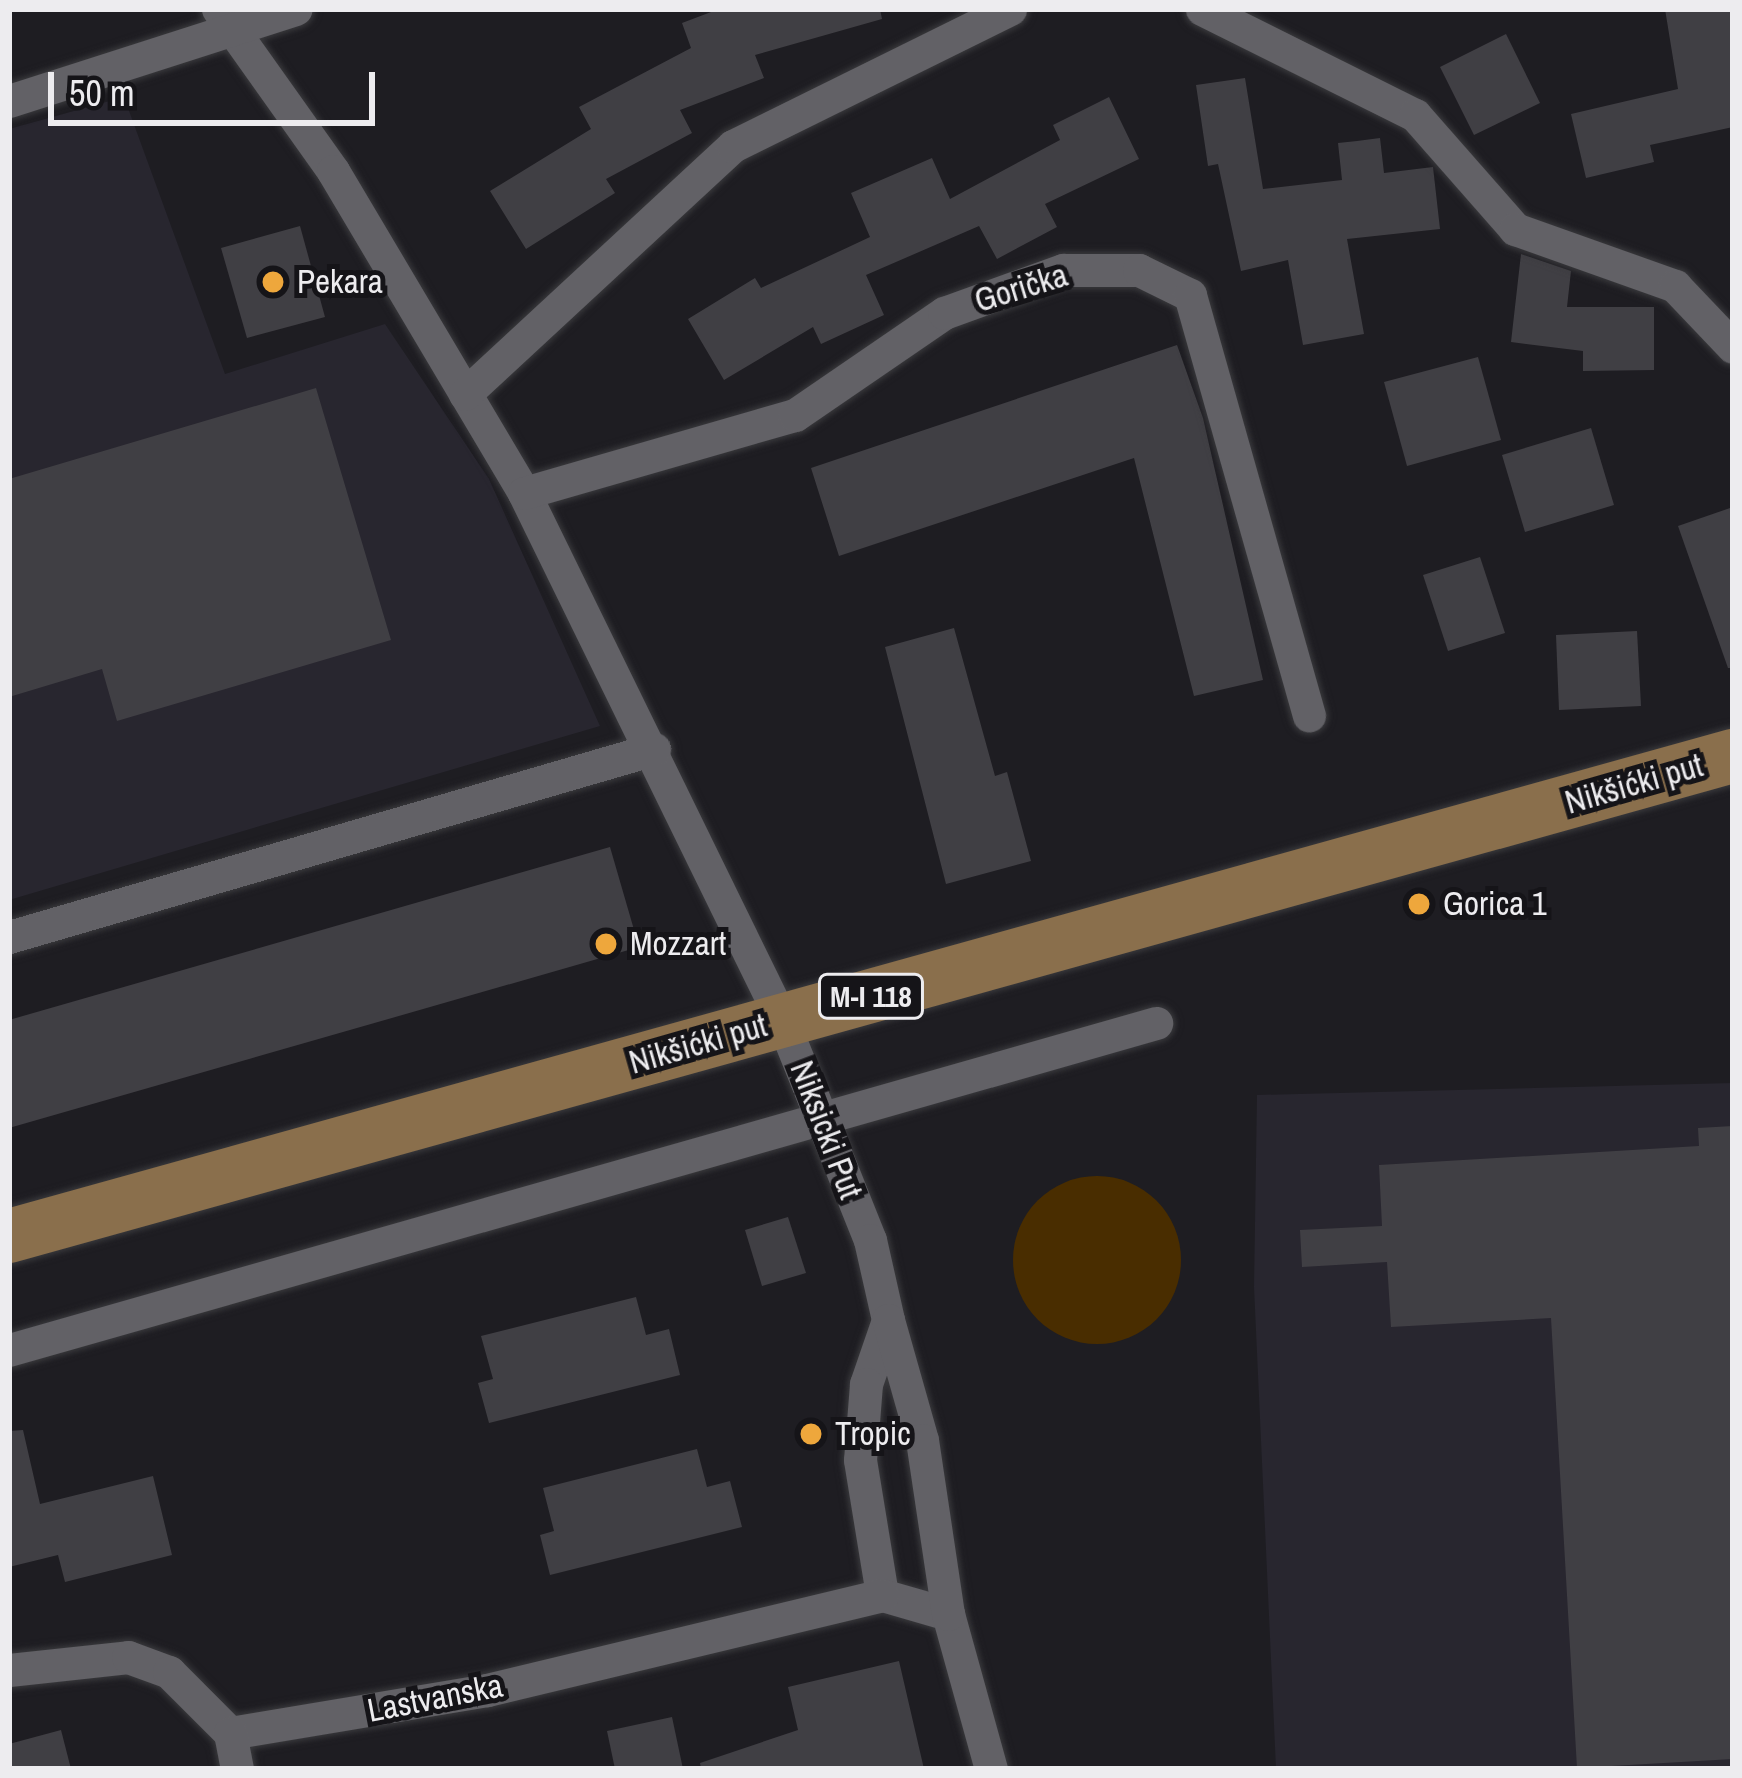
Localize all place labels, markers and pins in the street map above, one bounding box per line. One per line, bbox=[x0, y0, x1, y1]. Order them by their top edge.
place label: Pekara bbox=[297, 262, 383, 302]
marker: Pekara bbox=[260, 269, 286, 295]
place label: Gorica 1 bbox=[1443, 884, 1547, 924]
marker: Gorica 1 bbox=[1406, 891, 1432, 917]
place label: Mozzart bbox=[630, 924, 726, 964]
marker: Mozzart bbox=[593, 931, 619, 957]
place label: Tropic bbox=[835, 1414, 911, 1454]
marker: Tropic bbox=[798, 1421, 824, 1447]

